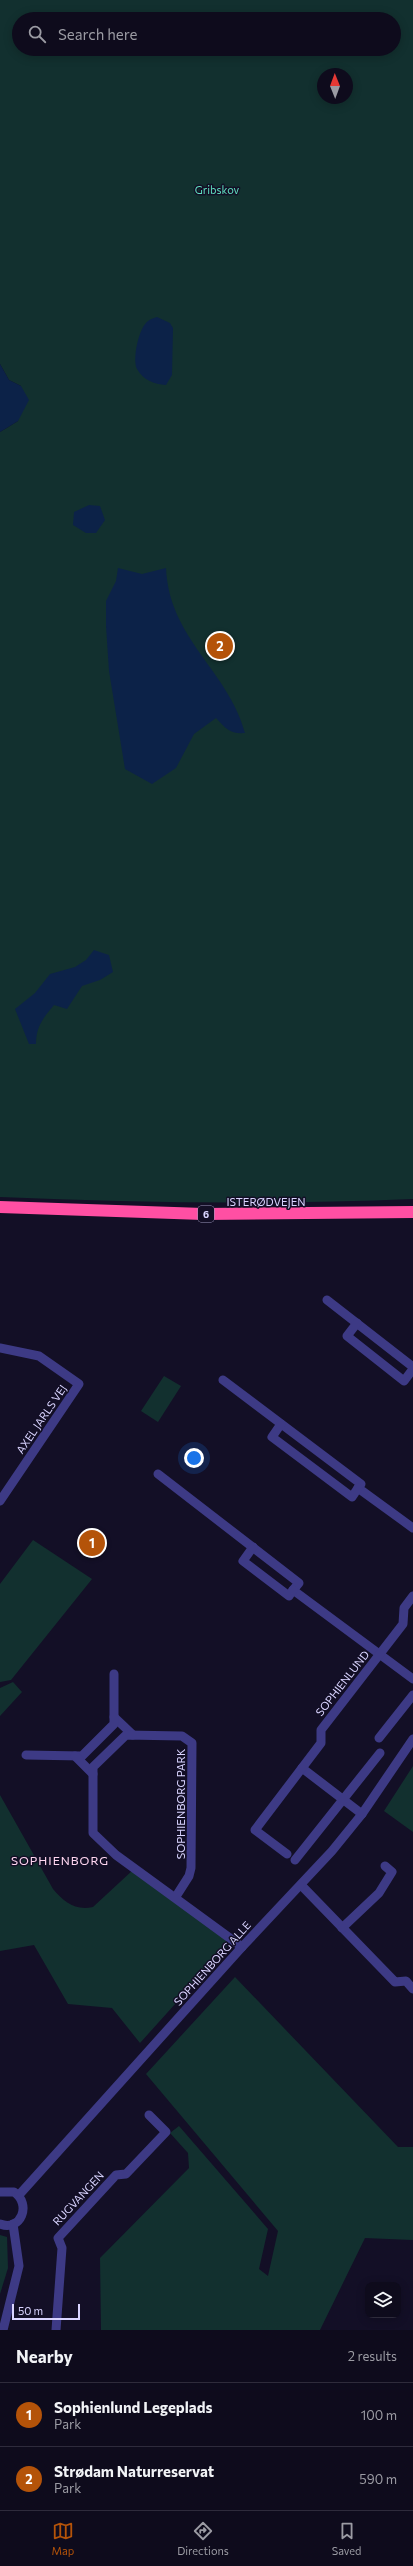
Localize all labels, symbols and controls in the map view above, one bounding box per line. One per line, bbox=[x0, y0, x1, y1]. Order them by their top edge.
search box bbox=[12, 12, 401, 56]
icon: search bbox=[26, 23, 48, 45]
text: Search here bbox=[58, 25, 137, 43]
north arrow bbox=[317, 68, 353, 104]
park label: Gribskov bbox=[195, 183, 240, 196]
pin: 2 bbox=[207, 631, 233, 661]
street label: ISTERØDVEJEN bbox=[226, 1195, 306, 1209]
road number: 6 bbox=[198, 1206, 214, 1222]
street label: AXEL JARLS VEJ bbox=[13, 1382, 70, 1456]
your location bbox=[184, 1448, 204, 1468]
pin: 1 bbox=[79, 1528, 105, 1558]
street label: SOPHIENLUND bbox=[313, 1648, 371, 1718]
street label: SOPHIENBORG PARK bbox=[174, 1748, 187, 1859]
district label: SOPHIENBORG bbox=[11, 1853, 109, 1867]
street label: SOPHIENBORG ALLE bbox=[171, 1918, 253, 2008]
street label: RUGVANGEN bbox=[50, 2168, 106, 2228]
map controls bbox=[365, 2282, 401, 2318]
button: layers bbox=[365, 2282, 401, 2318]
scale bar bbox=[12, 2302, 80, 2321]
text: 50 m bbox=[18, 2304, 43, 2317]
text: Nearby bbox=[16, 2346, 73, 2367]
text: 2 results bbox=[348, 2348, 397, 2364]
text: Sophienlund Legeplads bbox=[54, 2398, 212, 2416]
text: 1 bbox=[26, 2407, 32, 2423]
text: 100 m bbox=[361, 2407, 397, 2423]
text: Park bbox=[54, 2416, 81, 2432]
text: Strødam Naturreservat bbox=[54, 2462, 214, 2480]
text: 2 bbox=[25, 2471, 33, 2487]
text: 590 m bbox=[359, 2471, 397, 2487]
text: Park bbox=[54, 2480, 81, 2496]
tab: Map bbox=[52, 2520, 74, 2557]
tab: Directions bbox=[177, 2520, 229, 2557]
tab: Saved bbox=[332, 2520, 361, 2557]

